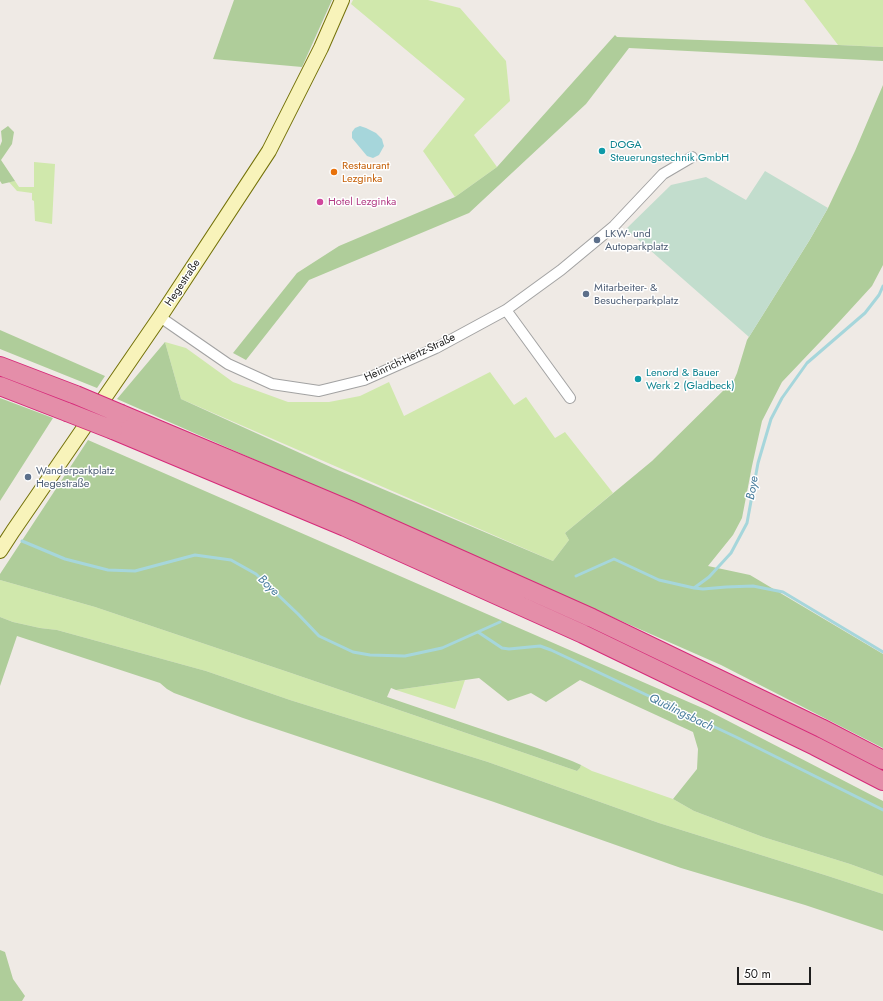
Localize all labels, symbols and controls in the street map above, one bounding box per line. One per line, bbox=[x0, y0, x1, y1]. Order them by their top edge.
place label: DOGA Steuerungstechnik GmbH bbox=[610, 138, 729, 164]
marker: DOGA Steuerungstechnik GmbH bbox=[597, 146, 607, 156]
place label: Restaurant Lezginka bbox=[342, 159, 389, 185]
marker: Restaurant Lezginka bbox=[329, 167, 339, 177]
place label: Hotel Lezginka bbox=[328, 195, 396, 209]
marker: Hotel Lezginka bbox=[315, 197, 325, 207]
place label: LKW- und Autoparkplatz bbox=[605, 227, 668, 253]
marker: LKW- und Autoparkplatz bbox=[592, 235, 602, 245]
street label: Hegestraße bbox=[163, 257, 203, 309]
place label: Mitarbeiter- & Besucherparkplatz bbox=[594, 281, 678, 307]
marker: Mitarbeiter- & Besucherparkplatz bbox=[581, 289, 591, 299]
street label: Heinrich-Hertz-Straße bbox=[362, 331, 458, 385]
place label: Lenord & Bauer Werk 2 (Gladbeck) bbox=[646, 366, 735, 392]
marker: Lenord & Bauer Werk 2 (Gladbeck) bbox=[633, 374, 643, 384]
place label: Wanderparkplatz Hegestraße bbox=[36, 464, 115, 490]
marker: Wanderparkplatz Hegestraße bbox=[23, 472, 33, 482]
water label: Boye bbox=[744, 475, 762, 501]
water label: Boye bbox=[255, 573, 281, 599]
water label: Quälingsbach bbox=[646, 691, 716, 735]
scale bar bbox=[739, 959, 813, 985]
text: 50 m bbox=[744, 965, 771, 983]

